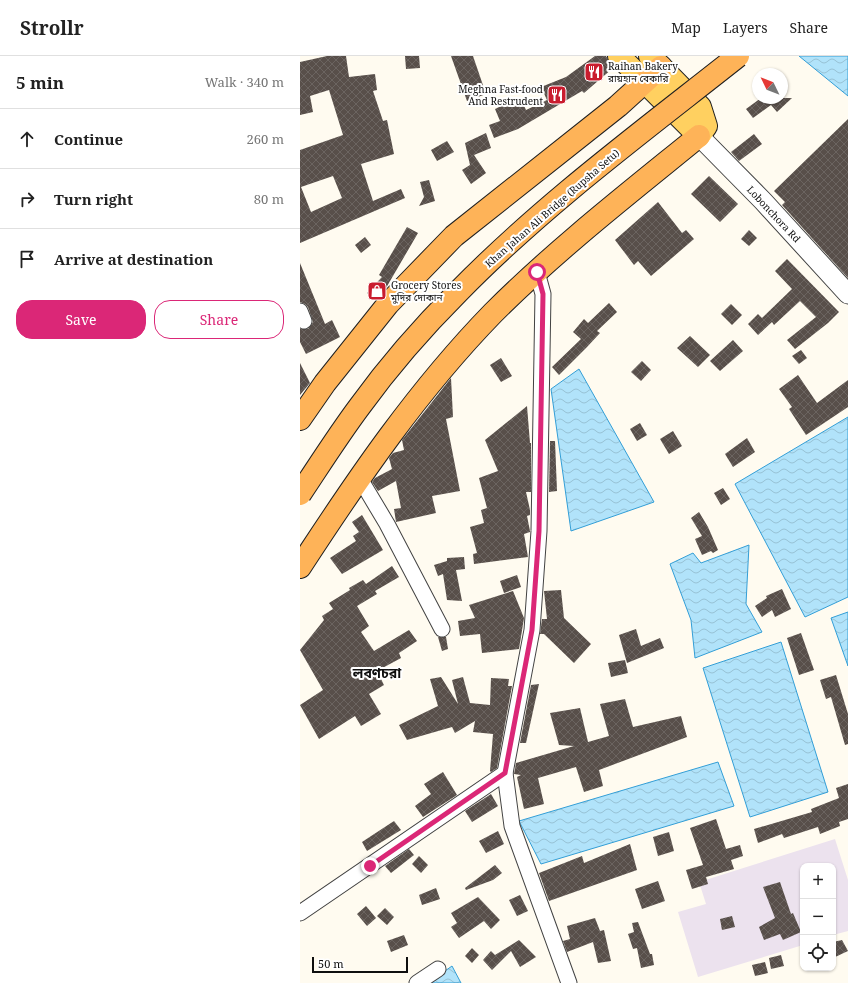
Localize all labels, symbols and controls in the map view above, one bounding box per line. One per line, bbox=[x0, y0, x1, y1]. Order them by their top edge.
text: Strollr bbox=[20, 15, 84, 41]
text: Map bbox=[671, 18, 701, 37]
text: Layers bbox=[723, 18, 768, 37]
text: Share bbox=[790, 18, 828, 37]
place label: Raihan Bakery রায়হান বেকারি bbox=[607, 59, 678, 85]
restaurant icon: Raihan Bakery রায়হান বেকারি bbox=[583, 61, 605, 83]
north arrow bbox=[752, 68, 788, 104]
text: 5 min bbox=[16, 71, 64, 94]
text: Walk · 340 m bbox=[205, 73, 284, 91]
place label: Meghna Fast-food And Restrudent bbox=[458, 82, 543, 108]
restaurant icon: Meghna Fast-food And Restrudent bbox=[546, 84, 568, 106]
icon: ahead bbox=[16, 128, 38, 150]
text: Continue bbox=[54, 129, 123, 149]
text: 260 m bbox=[247, 130, 284, 148]
street label: Khan Jahan Ali Bridge (Rupsha Setu) bbox=[482, 146, 622, 270]
street label: Lobonchora Rd bbox=[744, 183, 804, 245]
icon: right bbox=[16, 188, 38, 210]
text: Turn right bbox=[54, 189, 133, 209]
text: 80 m bbox=[254, 190, 284, 208]
icon: arrive bbox=[16, 248, 38, 270]
text: Arrive at destination bbox=[54, 249, 213, 269]
route start bbox=[528, 263, 546, 281]
place label: Grocery Stores মুদির দোকান bbox=[390, 278, 462, 304]
shop icon: Grocery Stores মুদির দোকান bbox=[366, 280, 388, 302]
button: Save bbox=[16, 300, 146, 339]
button: Share bbox=[154, 300, 284, 339]
district label: লবণচরা bbox=[352, 663, 402, 682]
route end bbox=[361, 857, 379, 875]
map controls bbox=[800, 863, 836, 971]
button: + bbox=[800, 863, 836, 899]
button: − bbox=[800, 899, 836, 935]
button: locate bbox=[800, 935, 836, 971]
scale bar bbox=[312, 955, 408, 974]
text: 50 m bbox=[318, 956, 344, 971]

